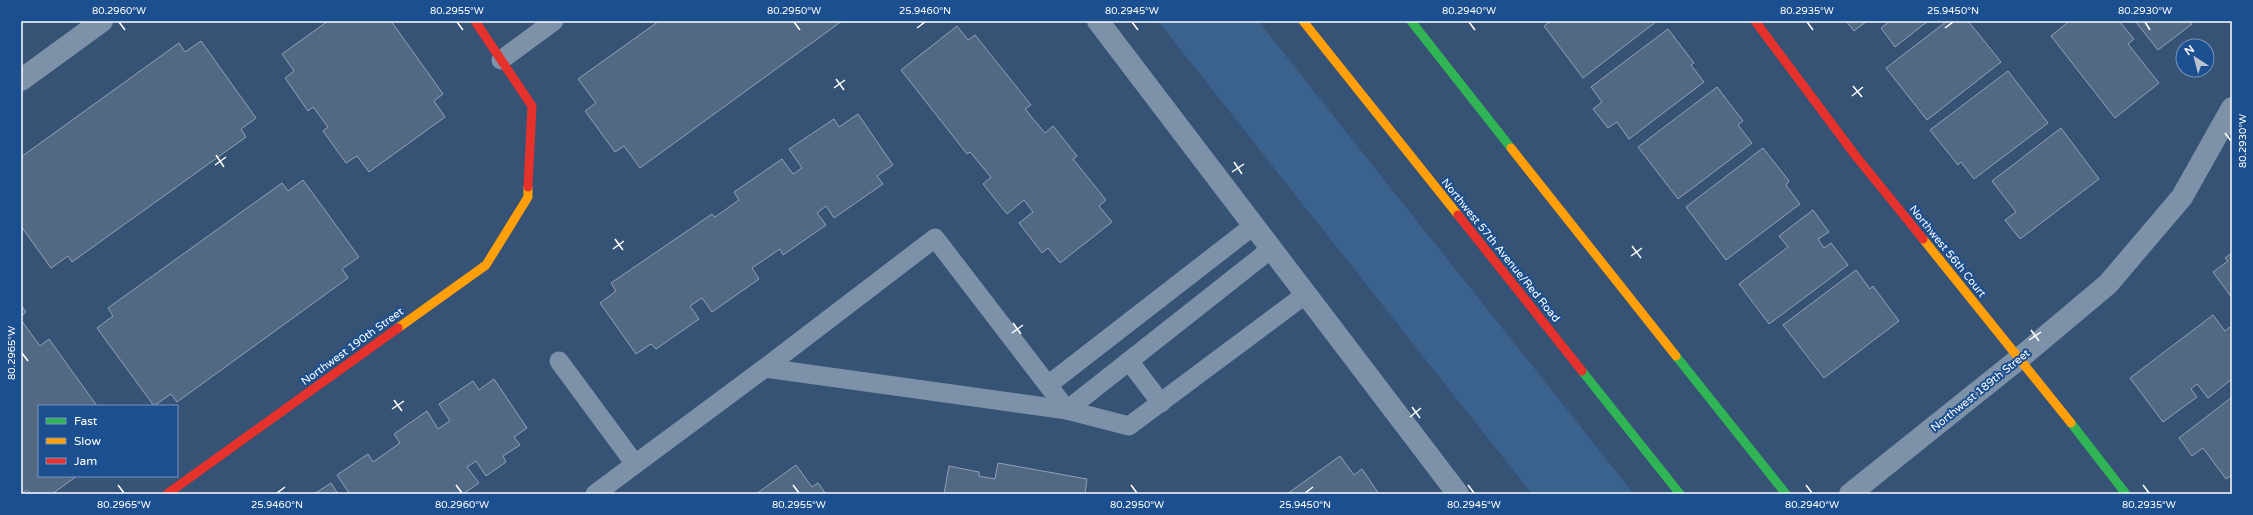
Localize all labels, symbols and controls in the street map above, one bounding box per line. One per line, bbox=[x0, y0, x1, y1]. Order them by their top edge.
text: 80.2960°W bbox=[92, 5, 146, 17]
text: 80.2955°W bbox=[430, 5, 484, 17]
text: 80.2950°W bbox=[767, 5, 821, 17]
text: 25.9460°N bbox=[899, 5, 951, 17]
text: 80.2945°W bbox=[1105, 5, 1159, 17]
text: 80.2940°W bbox=[1442, 5, 1496, 17]
text: 80.2935°W bbox=[1780, 5, 1834, 17]
text: 25.9450°N bbox=[1927, 5, 1979, 17]
text: 80.2930°W bbox=[2118, 5, 2172, 17]
north arrow bbox=[2175, 38, 2215, 78]
text: N bbox=[2182, 42, 2197, 58]
text: 80.2930°W bbox=[2237, 114, 2249, 168]
street label: Northwest 57th Avenue/Red Road bbox=[1439, 176, 1563, 325]
street label: Northwest 56th Court bbox=[1907, 203, 1989, 300]
street label: Northwest 190th Street bbox=[299, 305, 406, 388]
text: 80.2965°W bbox=[6, 326, 18, 380]
street label: Northwest 189th Street bbox=[1928, 346, 2032, 434]
legend bbox=[38, 405, 178, 477]
text: Fast bbox=[74, 414, 98, 428]
text: Slow bbox=[74, 434, 101, 448]
text: Jam bbox=[74, 454, 97, 468]
text: 80.2965°W bbox=[97, 499, 151, 511]
text: 25.9460°N bbox=[251, 499, 303, 511]
text: 80.2960°W bbox=[435, 499, 489, 511]
text: 80.2955°W bbox=[772, 499, 826, 511]
text: 80.2950°W bbox=[1110, 499, 1164, 511]
text: 25.9450°N bbox=[1279, 499, 1331, 511]
text: 80.2945°W bbox=[1447, 499, 1501, 511]
text: 80.2940°W bbox=[1785, 499, 1839, 511]
text: 80.2935°W bbox=[2122, 499, 2176, 511]

